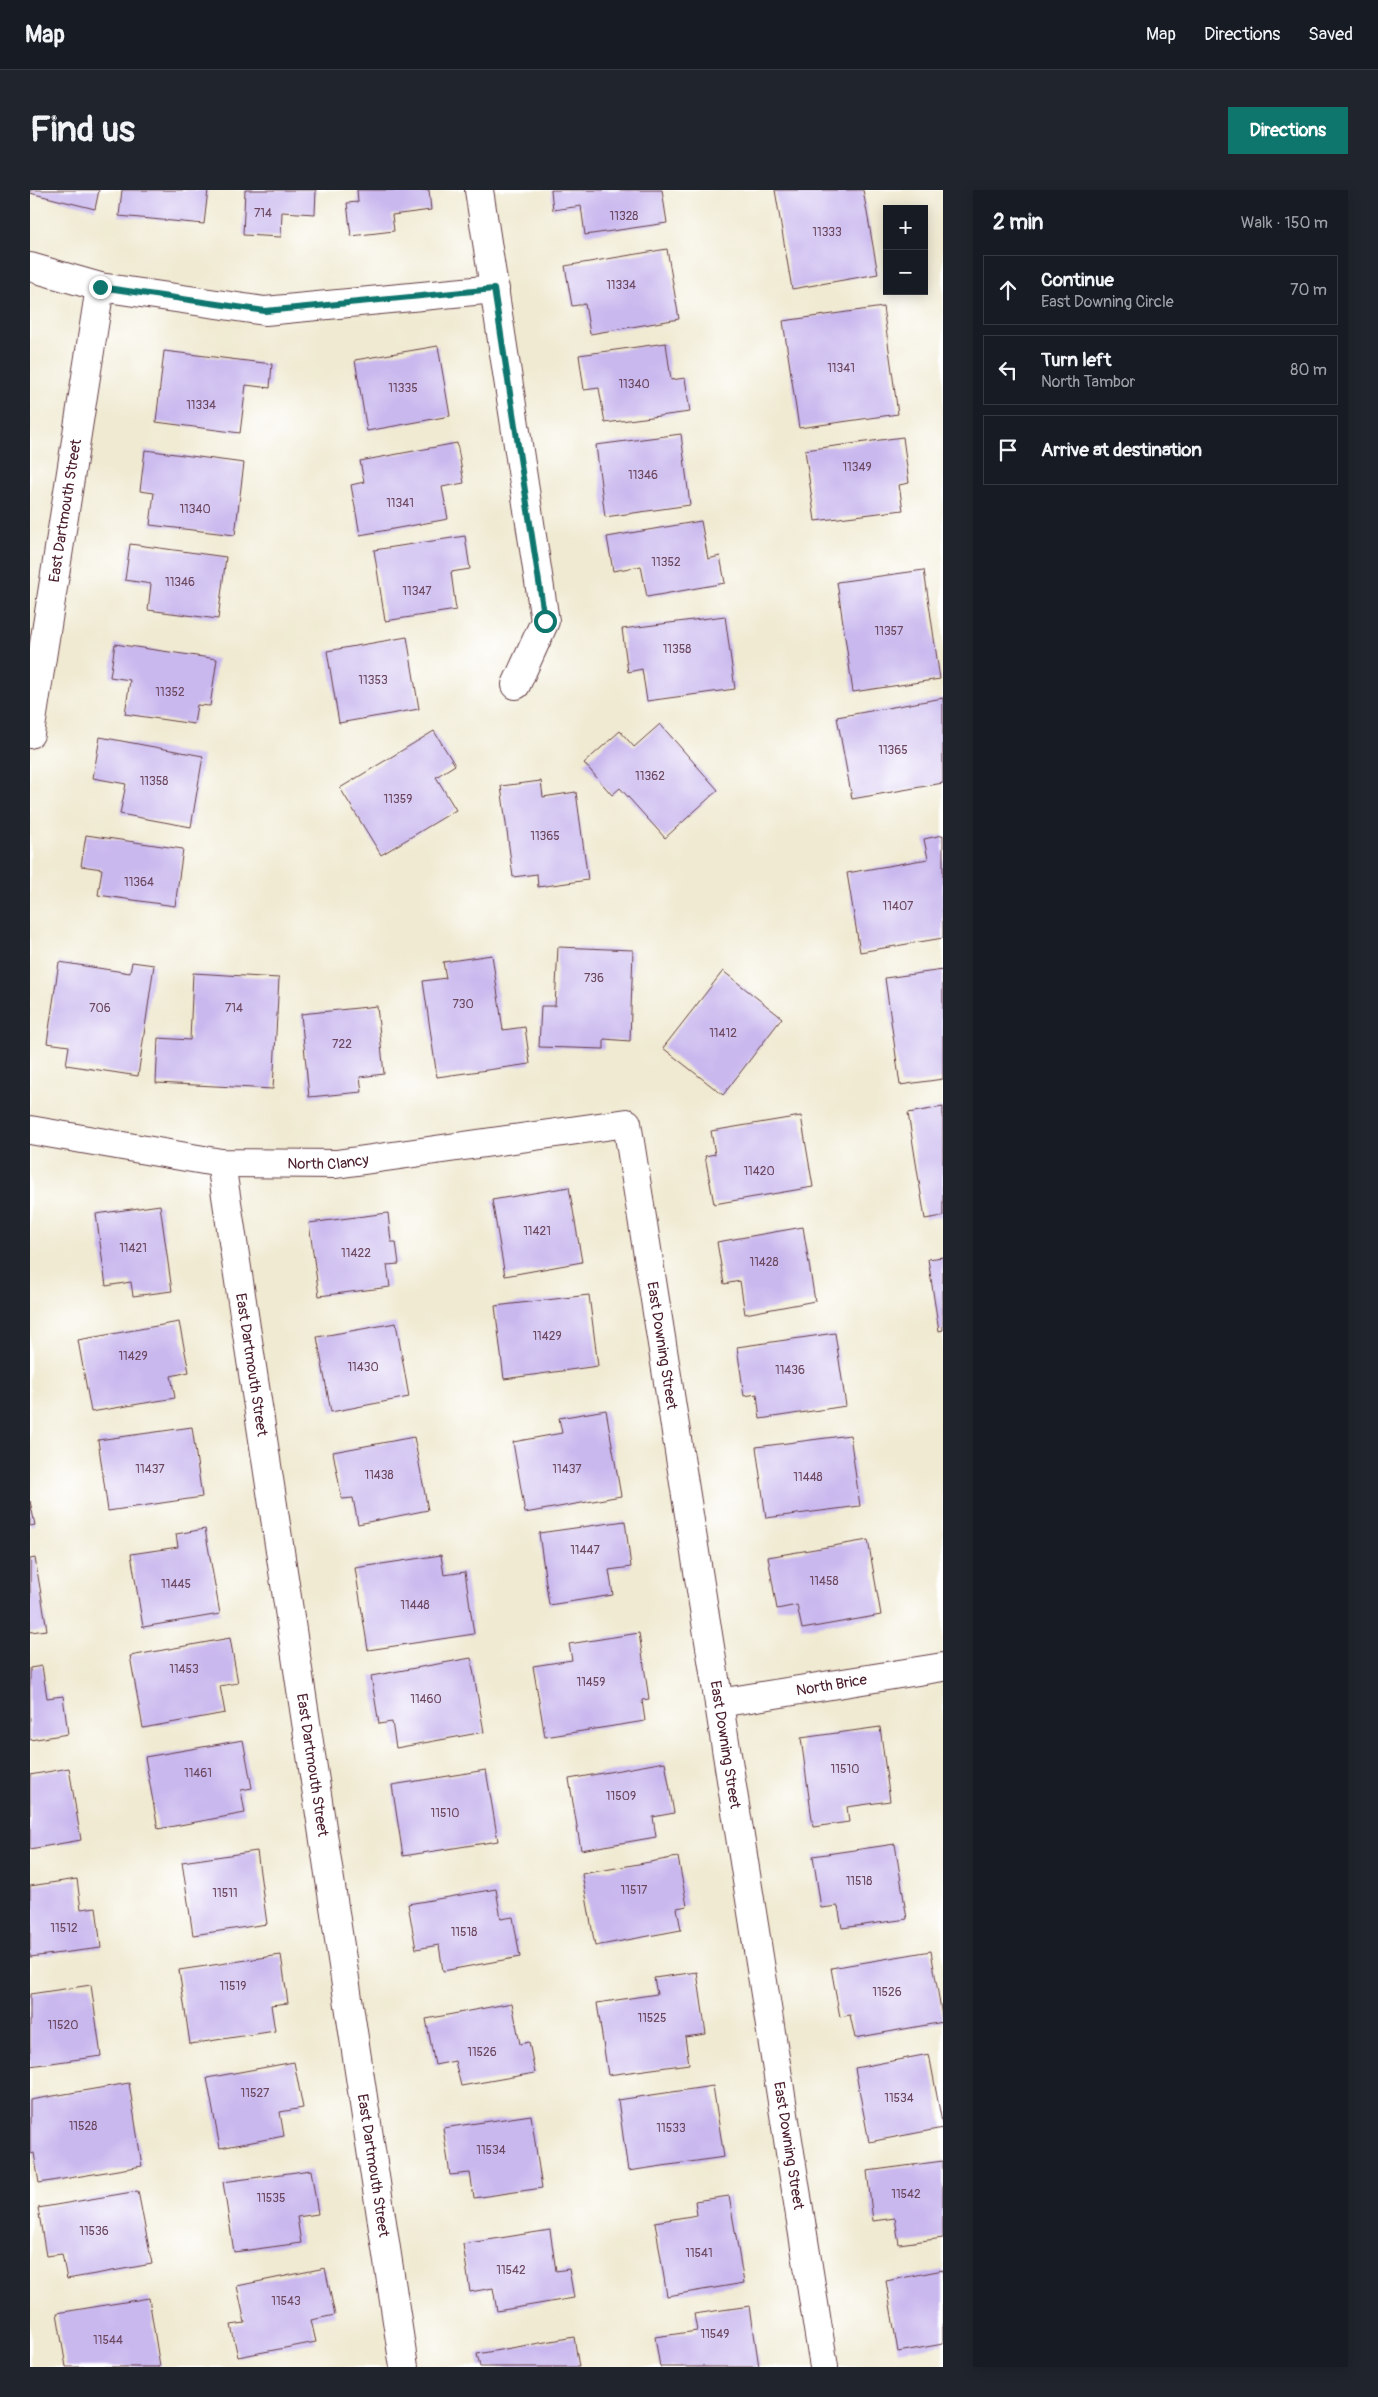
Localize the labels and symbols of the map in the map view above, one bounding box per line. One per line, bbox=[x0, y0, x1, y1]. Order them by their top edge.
house number: 714 bbox=[254, 206, 272, 221]
house number: 11328 bbox=[610, 209, 638, 224]
house number: 11333 bbox=[812, 225, 842, 240]
route end bbox=[89, 276, 112, 299]
house number: 11334 bbox=[606, 278, 636, 293]
house number: 11341 bbox=[827, 361, 855, 376]
house number: 11340 bbox=[618, 377, 650, 392]
house number: 11335 bbox=[388, 381, 418, 396]
house number: 11334 bbox=[186, 398, 216, 413]
street label: East Dartmouth Street bbox=[45, 437, 86, 584]
house number: 11349 bbox=[842, 460, 872, 475]
house number: 11346 bbox=[628, 468, 658, 483]
house number: 11341 bbox=[386, 496, 414, 511]
house number: 11340 bbox=[179, 502, 211, 517]
house number: 11352 bbox=[651, 555, 681, 570]
house number: 11346 bbox=[165, 575, 195, 590]
house number: 11347 bbox=[402, 584, 432, 599]
route start bbox=[534, 610, 557, 633]
house number: 11357 bbox=[875, 624, 904, 639]
house number: 11358 bbox=[663, 642, 691, 657]
house number: 11353 bbox=[358, 673, 388, 688]
house number: 11352 bbox=[155, 685, 185, 700]
house number: 11365 bbox=[878, 743, 908, 758]
house number: 11362 bbox=[635, 769, 665, 784]
house number: 11358 bbox=[140, 774, 168, 789]
house number: 11359 bbox=[384, 792, 412, 807]
house number: 11365 bbox=[530, 829, 560, 844]
house number: 11364 bbox=[124, 875, 154, 890]
house number: 11407 bbox=[883, 899, 914, 914]
house number: 736 bbox=[584, 971, 604, 986]
house number: 730 bbox=[452, 997, 474, 1012]
house number: 706 bbox=[89, 1001, 111, 1016]
house number: 714 bbox=[225, 1001, 243, 1016]
house number: 11412 bbox=[709, 1026, 737, 1041]
house number: 722 bbox=[332, 1037, 352, 1052]
street label: North Clancy bbox=[287, 1150, 371, 1174]
house number: 11420 bbox=[743, 1164, 775, 1179]
house number: 11421 bbox=[523, 1224, 551, 1239]
house number: 11421 bbox=[119, 1241, 147, 1256]
house number: 11422 bbox=[341, 1246, 371, 1261]
house number: 11428 bbox=[749, 1255, 779, 1270]
street label: East Downing Street bbox=[642, 1280, 681, 1412]
street label: East Dartmouth Street bbox=[231, 1292, 272, 1439]
house number: 11429 bbox=[532, 1329, 562, 1344]
house number: 11429 bbox=[118, 1349, 148, 1364]
house number: 11430 bbox=[347, 1360, 379, 1375]
house number: 11436 bbox=[775, 1363, 805, 1378]
house number: 11437 bbox=[135, 1462, 165, 1477]
house number: 11437 bbox=[552, 1462, 582, 1477]
house number: 11438 bbox=[364, 1468, 394, 1483]
house number: 11448 bbox=[793, 1470, 823, 1485]
house number: 11447 bbox=[570, 1543, 600, 1558]
house number: 11458 bbox=[810, 1574, 838, 1589]
house number: 11445 bbox=[161, 1577, 191, 1592]
house number: 11448 bbox=[400, 1598, 430, 1613]
house number: 11453 bbox=[169, 1662, 199, 1677]
street label: North Brice bbox=[795, 1670, 869, 1700]
house number: 11459 bbox=[576, 1675, 606, 1690]
street label: East Downing Street bbox=[705, 1679, 745, 1811]
street label: East Dartmouth Street bbox=[292, 1692, 332, 1839]
house number: 11460 bbox=[410, 1692, 442, 1707]
house number: 11510 bbox=[831, 1762, 859, 1777]
house number: 11461 bbox=[184, 1766, 212, 1781]
house number: 11509 bbox=[606, 1789, 636, 1804]
house number: 11510 bbox=[431, 1806, 459, 1821]
house number: 11518 bbox=[846, 1874, 872, 1889]
house number: 11517 bbox=[621, 1883, 648, 1898]
house number: 11511 bbox=[212, 1886, 238, 1901]
house number: 11512 bbox=[50, 1921, 78, 1936]
house number: 11518 bbox=[451, 1925, 477, 1940]
house number: 11519 bbox=[220, 1979, 246, 1994]
house number: 11526 bbox=[872, 1985, 902, 2000]
house number: 11525 bbox=[637, 2011, 667, 2026]
house number: 11520 bbox=[48, 2018, 78, 2033]
house number: 11526 bbox=[467, 2045, 497, 2060]
street label: East Downing Street bbox=[769, 2080, 808, 2212]
house number: 11527 bbox=[241, 2086, 270, 2101]
house number: 11534 bbox=[884, 2091, 914, 2106]
street label: East Dartmouth Street bbox=[353, 2093, 393, 2239]
house number: 11528 bbox=[69, 2119, 97, 2134]
house number: 11533 bbox=[656, 2121, 686, 2136]
house number: 11534 bbox=[476, 2143, 506, 2158]
house number: 11542 bbox=[891, 2187, 921, 2202]
house number: 11535 bbox=[256, 2191, 286, 2206]
house number: 11536 bbox=[79, 2224, 109, 2239]
house number: 11541 bbox=[685, 2246, 713, 2261]
house number: 11542 bbox=[496, 2263, 526, 2278]
house number: 11543 bbox=[271, 2294, 301, 2309]
house number: 11549 bbox=[700, 2327, 730, 2342]
house number: 11544 bbox=[93, 2333, 123, 2348]

